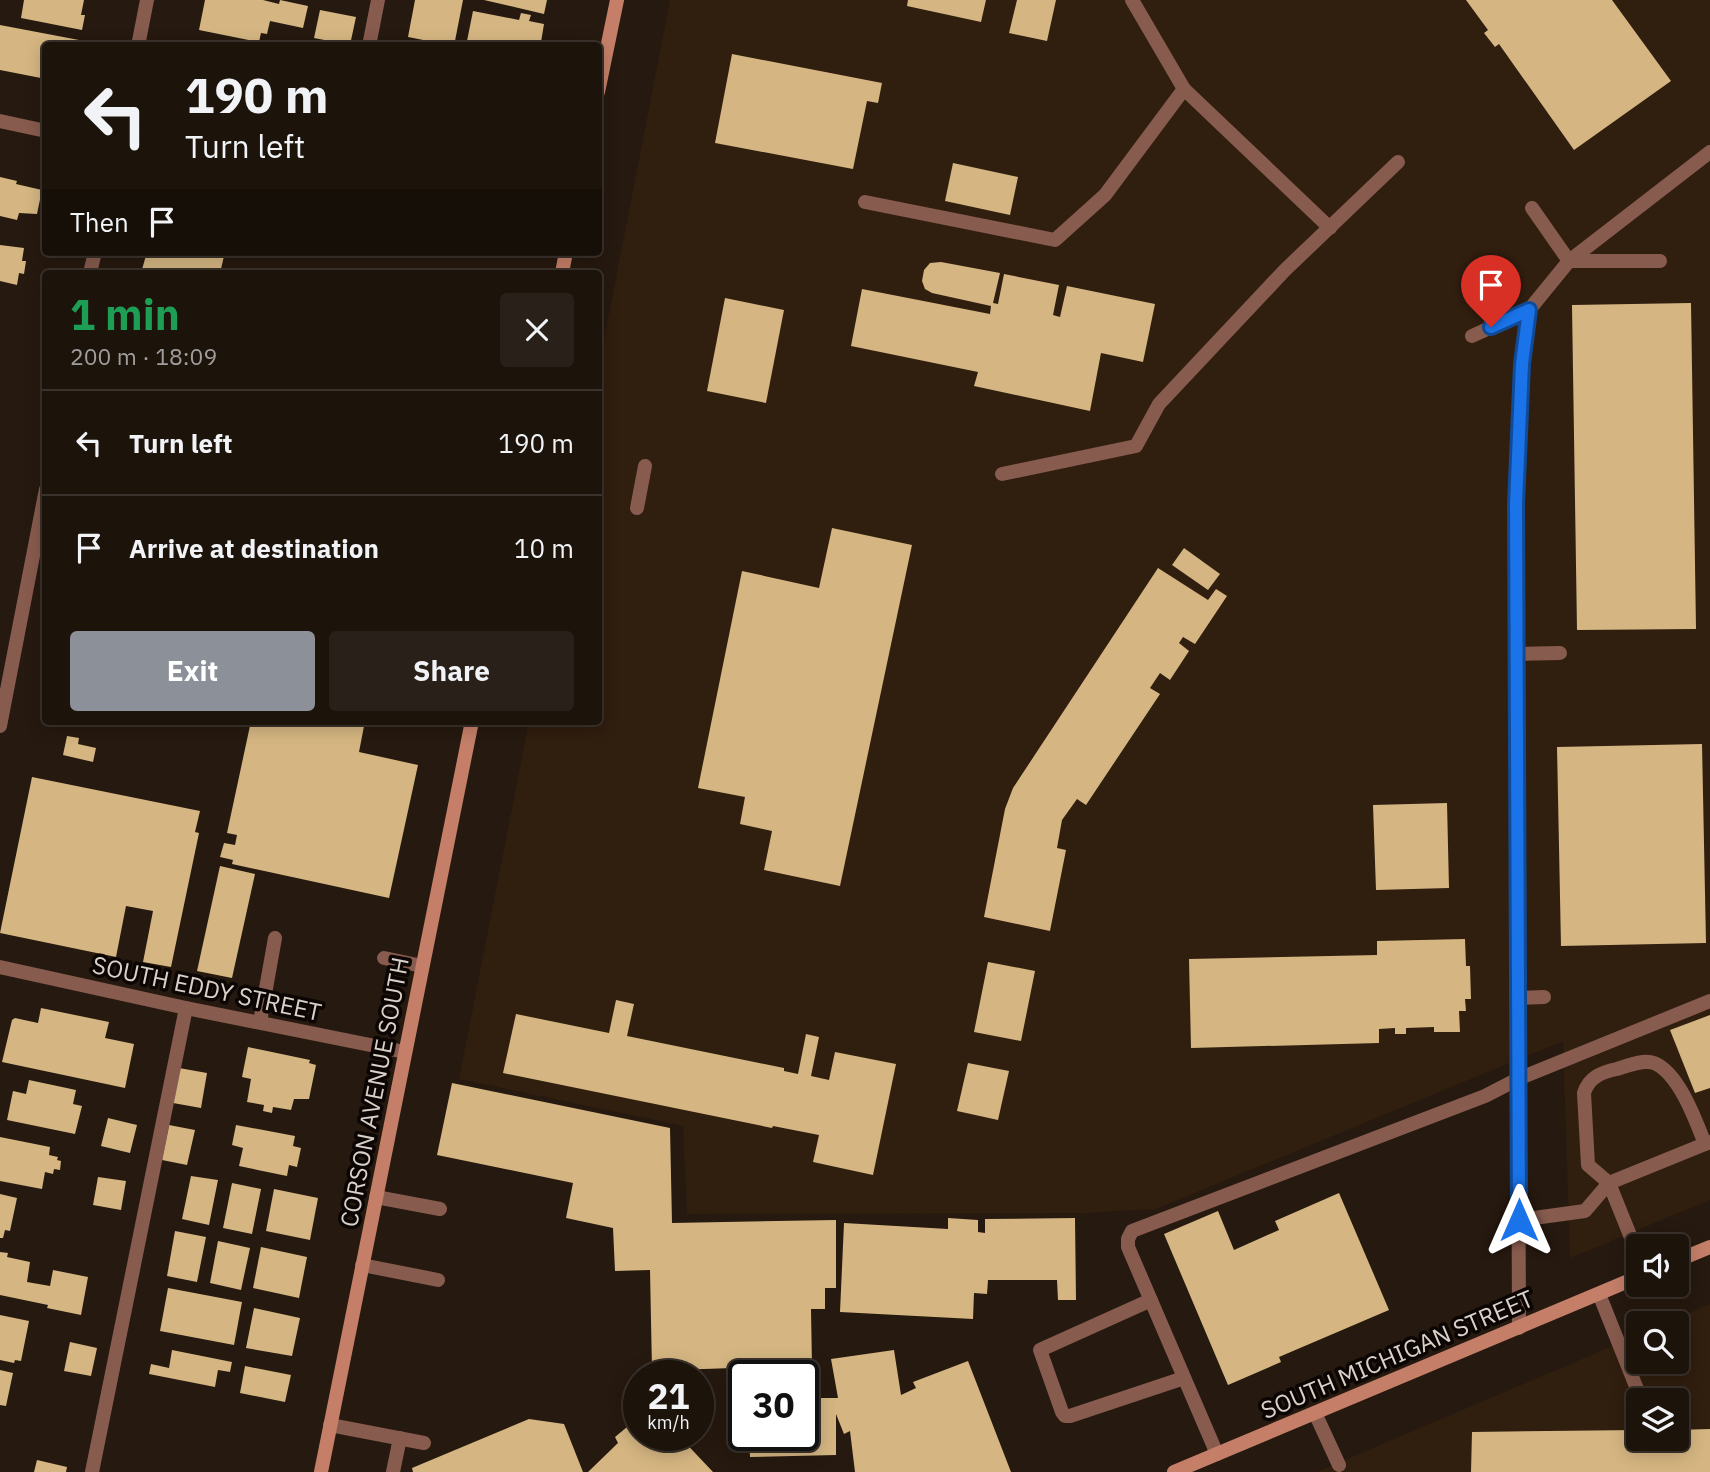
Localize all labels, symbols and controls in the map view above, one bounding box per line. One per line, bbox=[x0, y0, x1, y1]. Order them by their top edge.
text: 190 m bbox=[185, 63, 329, 126]
icon: left bbox=[70, 70, 161, 161]
text: Turn left bbox=[185, 125, 305, 167]
icon: arrive bbox=[143, 203, 181, 241]
text: Then bbox=[70, 205, 129, 239]
pin bbox=[1461, 255, 1521, 327]
icon: arrive bbox=[1472, 266, 1510, 304]
text: 1 min bbox=[70, 287, 180, 342]
button: close bbox=[500, 293, 574, 367]
text: 200 m · 18:09 bbox=[70, 341, 217, 371]
icon: left bbox=[70, 424, 108, 462]
text: Turn left bbox=[129, 426, 232, 460]
text: 190 m bbox=[498, 426, 574, 460]
icon: arrive bbox=[70, 529, 108, 567]
text: Arrive at destination bbox=[129, 531, 379, 565]
text: 10 m bbox=[514, 531, 574, 565]
button: Exit bbox=[70, 631, 315, 711]
button: Share bbox=[329, 631, 574, 711]
street label: SOUTH EDDY STREET bbox=[90, 948, 325, 1028]
street label: CORSON AVENUE SOUTH bbox=[332, 954, 416, 1230]
position arrow bbox=[1482, 1183, 1556, 1257]
map controls bbox=[1626, 1234, 1689, 1451]
button: sound bbox=[1626, 1234, 1689, 1297]
street label: SOUTH MICHIGAN STREET bbox=[1256, 1282, 1538, 1426]
button: search bbox=[1626, 1311, 1689, 1374]
speed limit sign: 30 bbox=[728, 1360, 819, 1451]
text: 21 bbox=[647, 1373, 690, 1419]
button: layers bbox=[1626, 1388, 1689, 1451]
text: km/h bbox=[647, 1411, 690, 1434]

